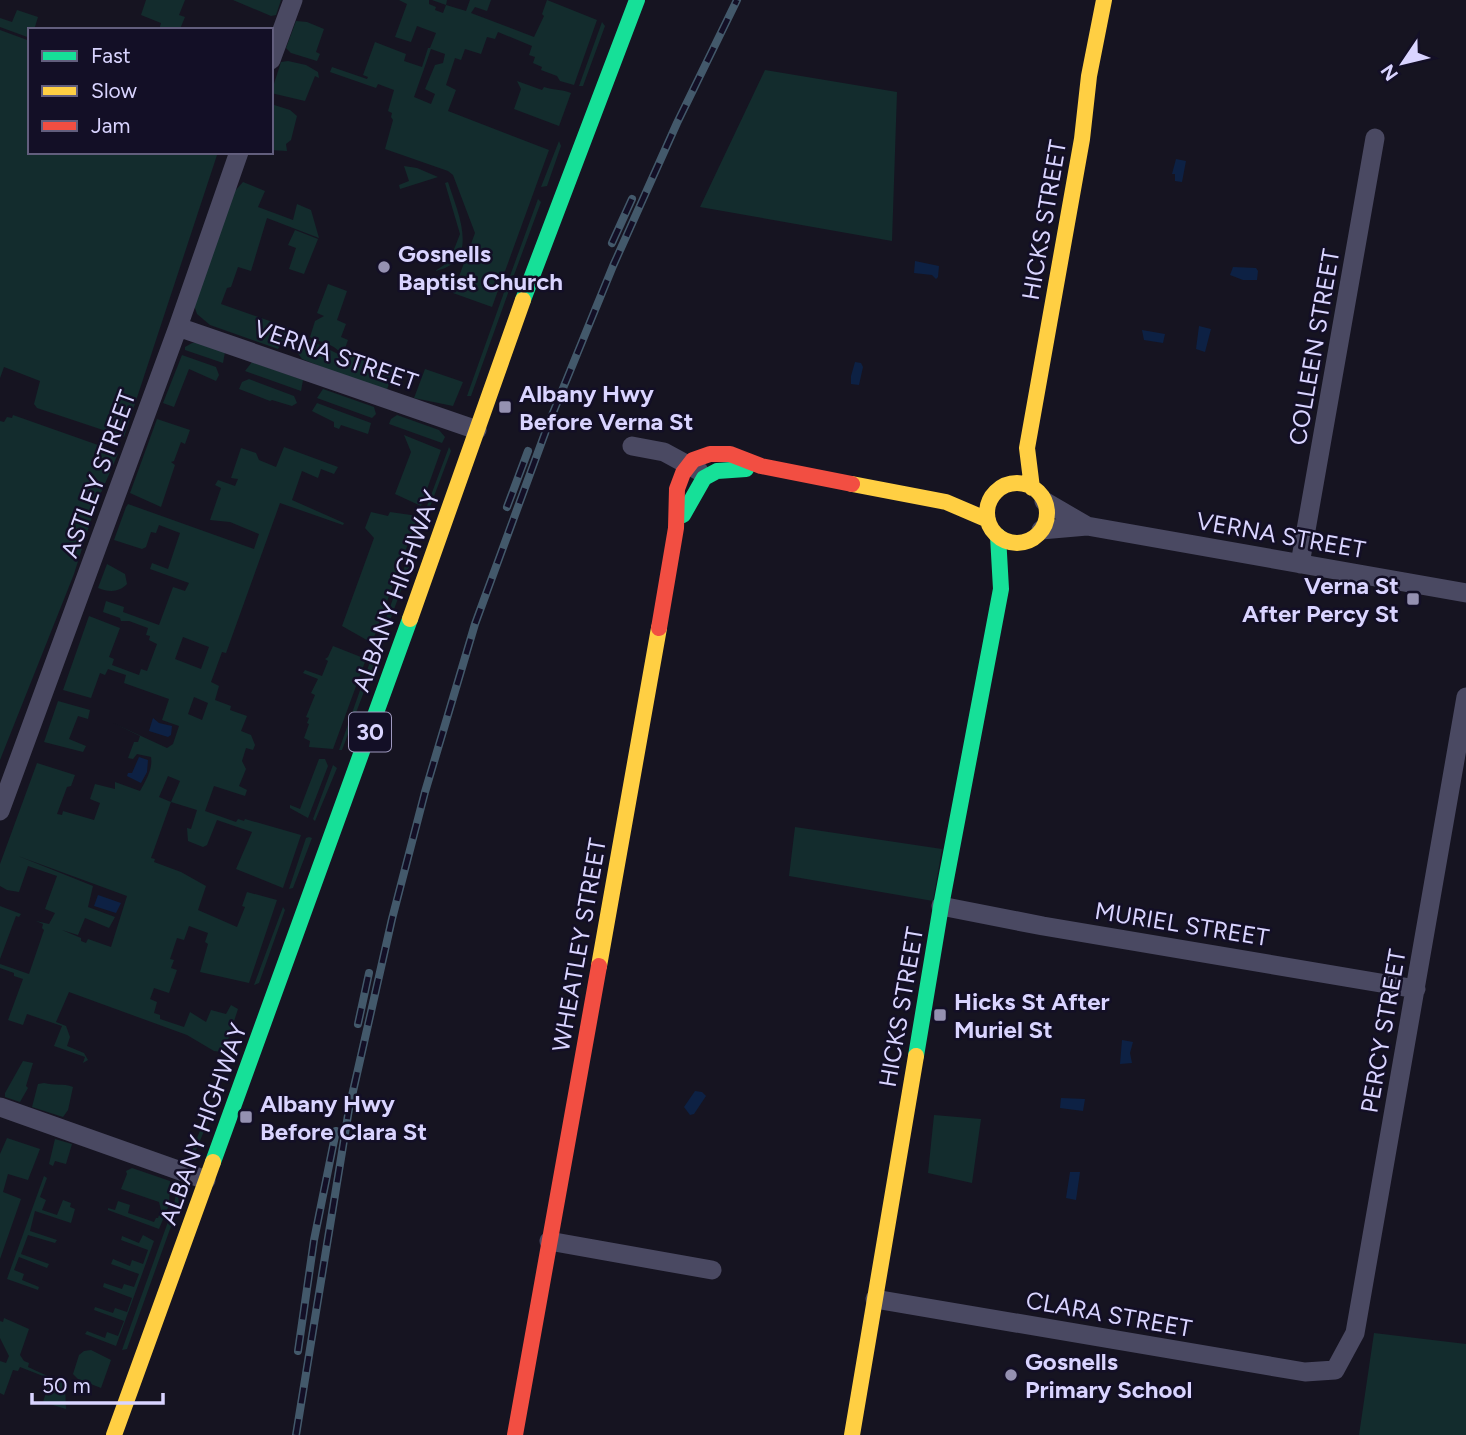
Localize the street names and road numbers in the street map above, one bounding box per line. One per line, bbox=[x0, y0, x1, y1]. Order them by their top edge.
street label: HICKS STREET bbox=[1016, 138, 1072, 302]
street label: COLLEEN STREET bbox=[1282, 247, 1346, 447]
street label: VERNA STREET bbox=[250, 313, 422, 397]
street label: ASTLEY STREET bbox=[54, 386, 142, 562]
street label: ALBANY HIGHWAY bbox=[346, 486, 446, 696]
street label: VERNA STREET bbox=[1194, 506, 1368, 564]
road number: 30 bbox=[349, 712, 391, 752]
street label: WHEATLEY STREET bbox=[546, 836, 612, 1054]
street label: MURIEL STREET bbox=[1093, 896, 1271, 952]
street label: HICKS STREET bbox=[873, 925, 929, 1089]
street label: PERCY STREET bbox=[1354, 947, 1412, 1115]
street label: ALBANY HIGHWAY bbox=[153, 1019, 253, 1229]
street label: CLARA STREET bbox=[1024, 1285, 1194, 1343]

